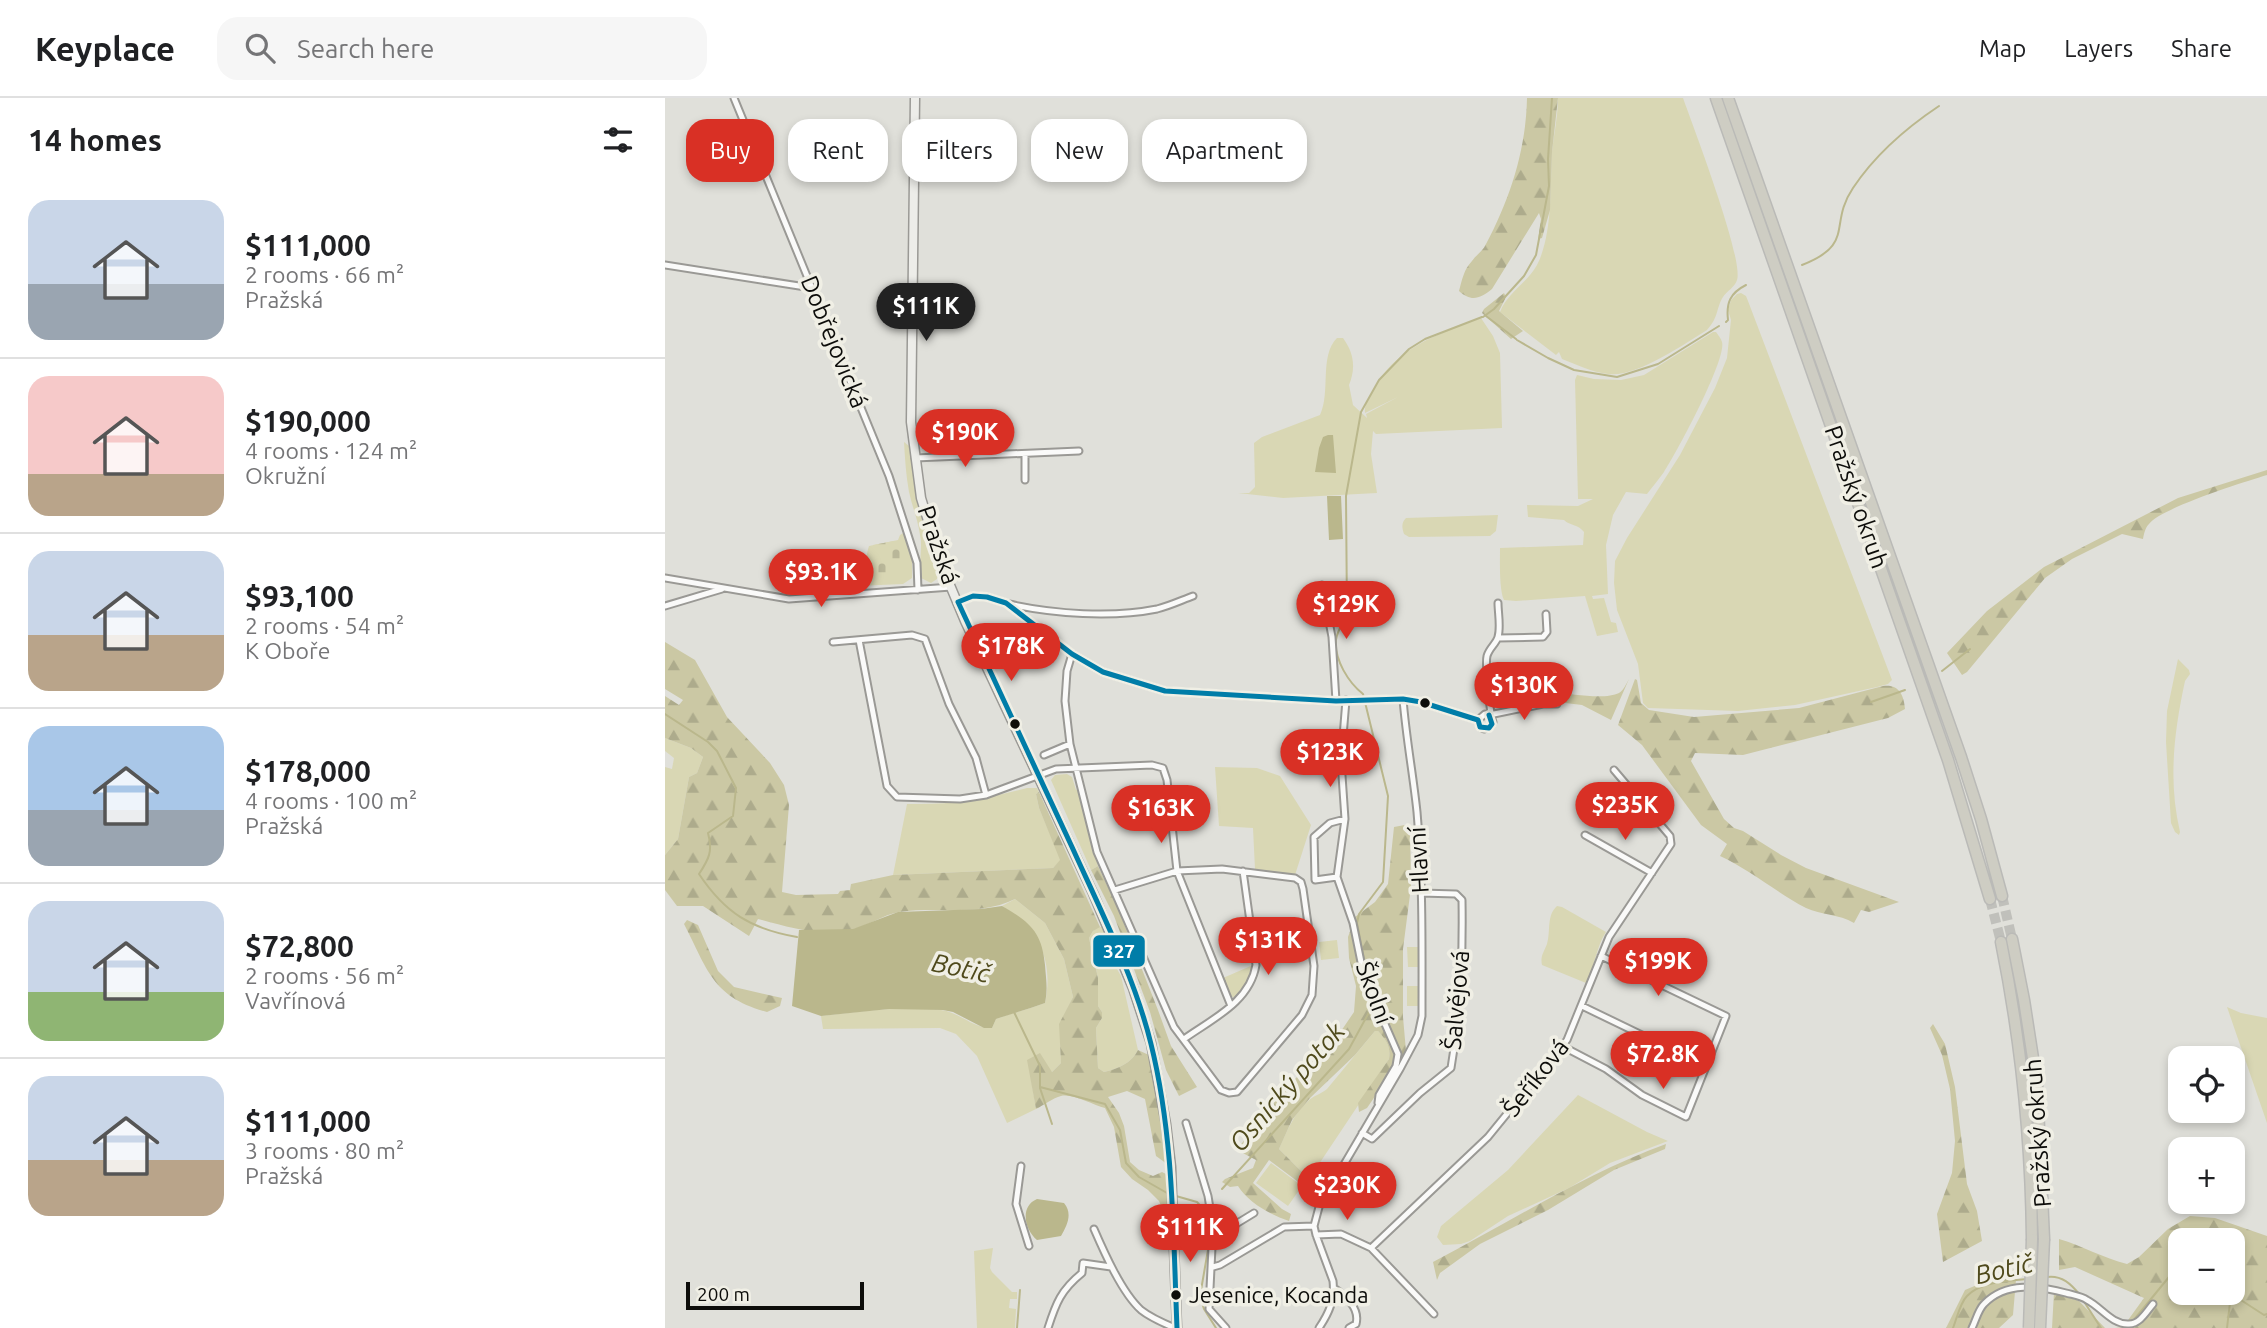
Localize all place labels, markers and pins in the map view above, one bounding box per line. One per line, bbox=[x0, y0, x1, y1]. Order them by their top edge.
pin: $111K bbox=[877, 284, 975, 343]
pin: $190K bbox=[916, 410, 1014, 469]
pin: $93.1K bbox=[764, 550, 878, 609]
pin: $129K bbox=[1297, 582, 1395, 641]
pin: $178K bbox=[962, 624, 1060, 683]
pin: $130K bbox=[1475, 662, 1573, 722]
unlabelled marker bbox=[1418, 696, 1432, 710]
unlabelled marker bbox=[1008, 717, 1022, 731]
pin: $123K bbox=[1281, 730, 1379, 789]
pin: $235K bbox=[1576, 782, 1674, 842]
pin: $163K bbox=[1112, 786, 1210, 845]
pin: $131K bbox=[1219, 918, 1317, 977]
pin: $199K bbox=[1609, 939, 1707, 998]
pin: $72.8K bbox=[1606, 1032, 1720, 1091]
pin: $230K bbox=[1298, 1162, 1396, 1222]
pin: $111K bbox=[1141, 1204, 1239, 1264]
place label: Jesenice, Kocanda bbox=[1189, 1282, 1369, 1307]
marker: Jesenice, Kocanda bbox=[1169, 1288, 1183, 1302]

